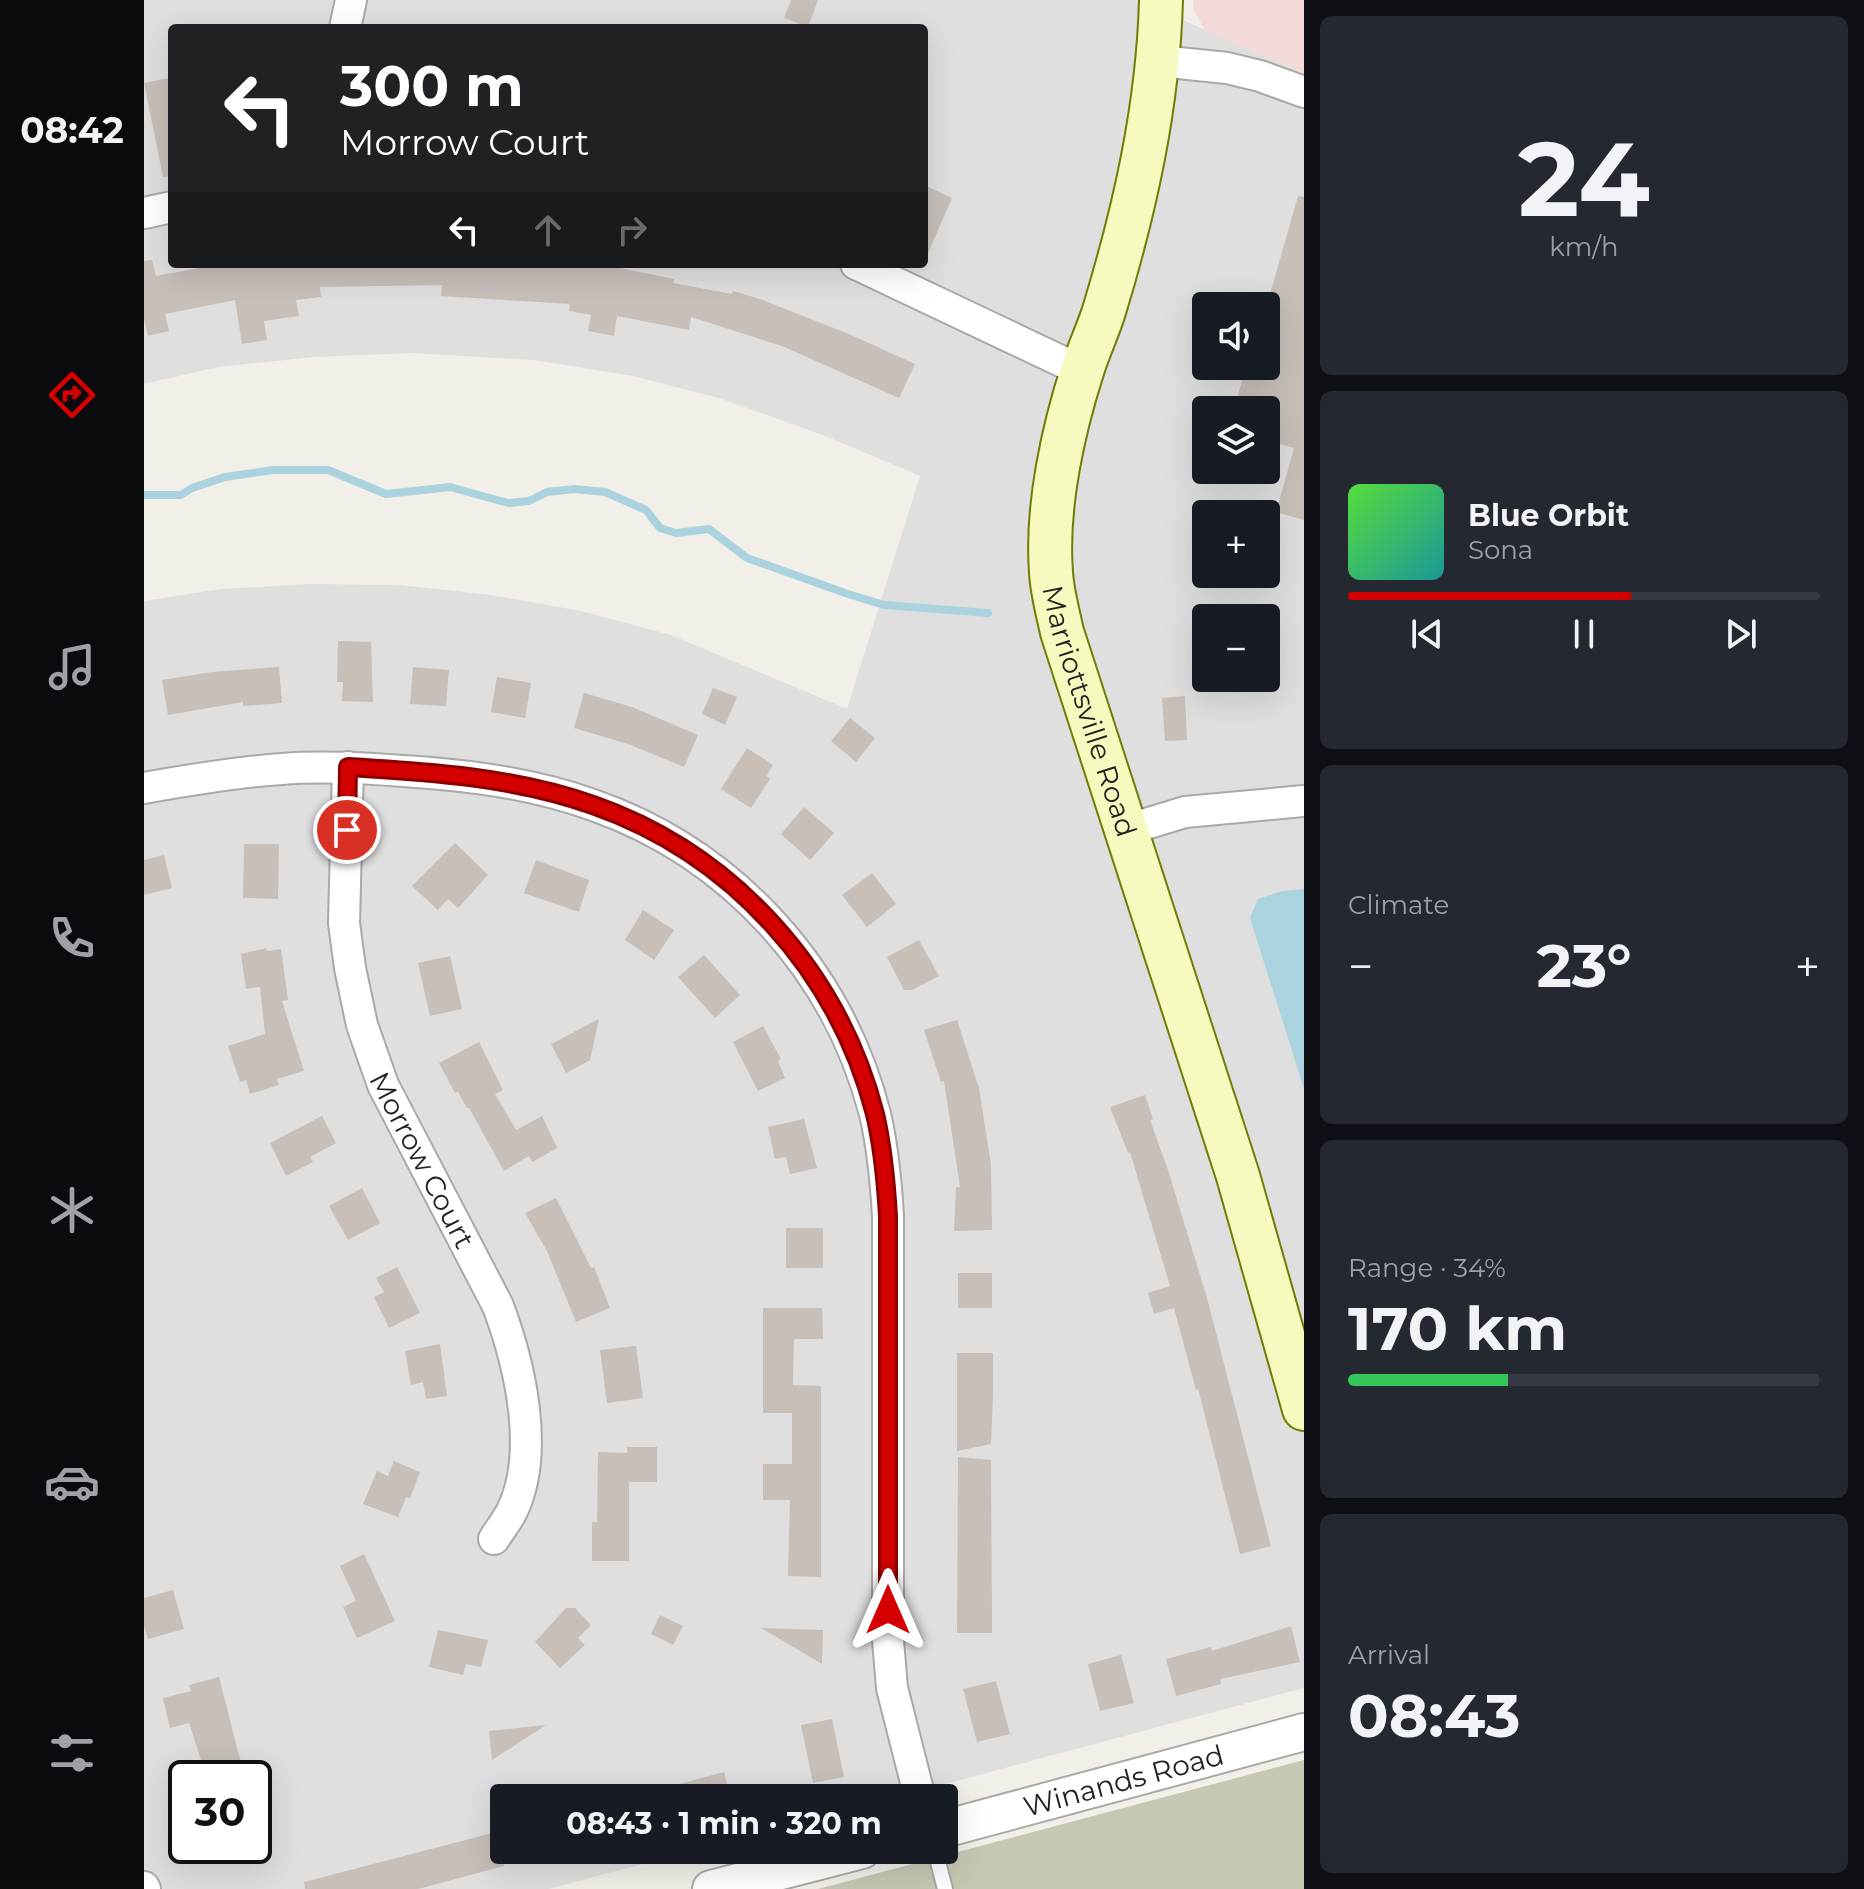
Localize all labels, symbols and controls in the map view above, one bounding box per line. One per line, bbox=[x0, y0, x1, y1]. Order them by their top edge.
text: 300 m bbox=[340, 52, 524, 120]
icon: left bbox=[208, 56, 312, 160]
text: 08:42 bbox=[20, 108, 124, 152]
text: 24 bbox=[1518, 115, 1650, 242]
text: Morrow Court bbox=[340, 120, 589, 164]
icon: left bbox=[442, 208, 486, 252]
icon: ahead bbox=[526, 208, 570, 252]
icon: right bbox=[610, 208, 654, 252]
text: km/h bbox=[1549, 231, 1619, 263]
map controls bbox=[1192, 292, 1280, 692]
button: sound bbox=[1192, 292, 1280, 380]
icon: directions bbox=[44, 367, 100, 423]
button: layers bbox=[1192, 396, 1280, 484]
text: Blue Orbit bbox=[1468, 497, 1629, 534]
button: + bbox=[1192, 500, 1280, 588]
text: Sona bbox=[1468, 534, 1533, 566]
street label: Marriottsville Road bbox=[1035, 582, 1144, 841]
button: − bbox=[1192, 604, 1280, 692]
icon: previous bbox=[1405, 612, 1449, 656]
icon: pause bbox=[1562, 612, 1606, 656]
icon: next bbox=[1719, 612, 1763, 656]
icon: music bbox=[44, 639, 100, 695]
pin bbox=[313, 796, 381, 864]
icon: arrive bbox=[325, 808, 369, 852]
text: Climate bbox=[1348, 889, 1449, 921]
icon: phone bbox=[44, 910, 100, 966]
text: 23° bbox=[1536, 929, 1632, 1002]
text: − bbox=[1348, 939, 1373, 993]
text: + bbox=[1795, 939, 1820, 993]
street label: Morrow Court bbox=[362, 1066, 482, 1254]
icon: climate bbox=[44, 1182, 100, 1238]
text: Range · 34% bbox=[1348, 1252, 1506, 1284]
text: 170 km bbox=[1348, 1292, 1567, 1365]
icon: car bbox=[44, 1454, 100, 1510]
position arrow bbox=[846, 1568, 930, 1652]
text: Arrival bbox=[1348, 1639, 1430, 1671]
text: 08:43 bbox=[1348, 1679, 1521, 1752]
icon: filters bbox=[44, 1725, 100, 1781]
street label: Winands Road bbox=[1020, 1737, 1227, 1824]
speed limit sign: 30 bbox=[168, 1760, 272, 1864]
text: 08:43 · 1 min · 320 m bbox=[566, 1805, 882, 1842]

